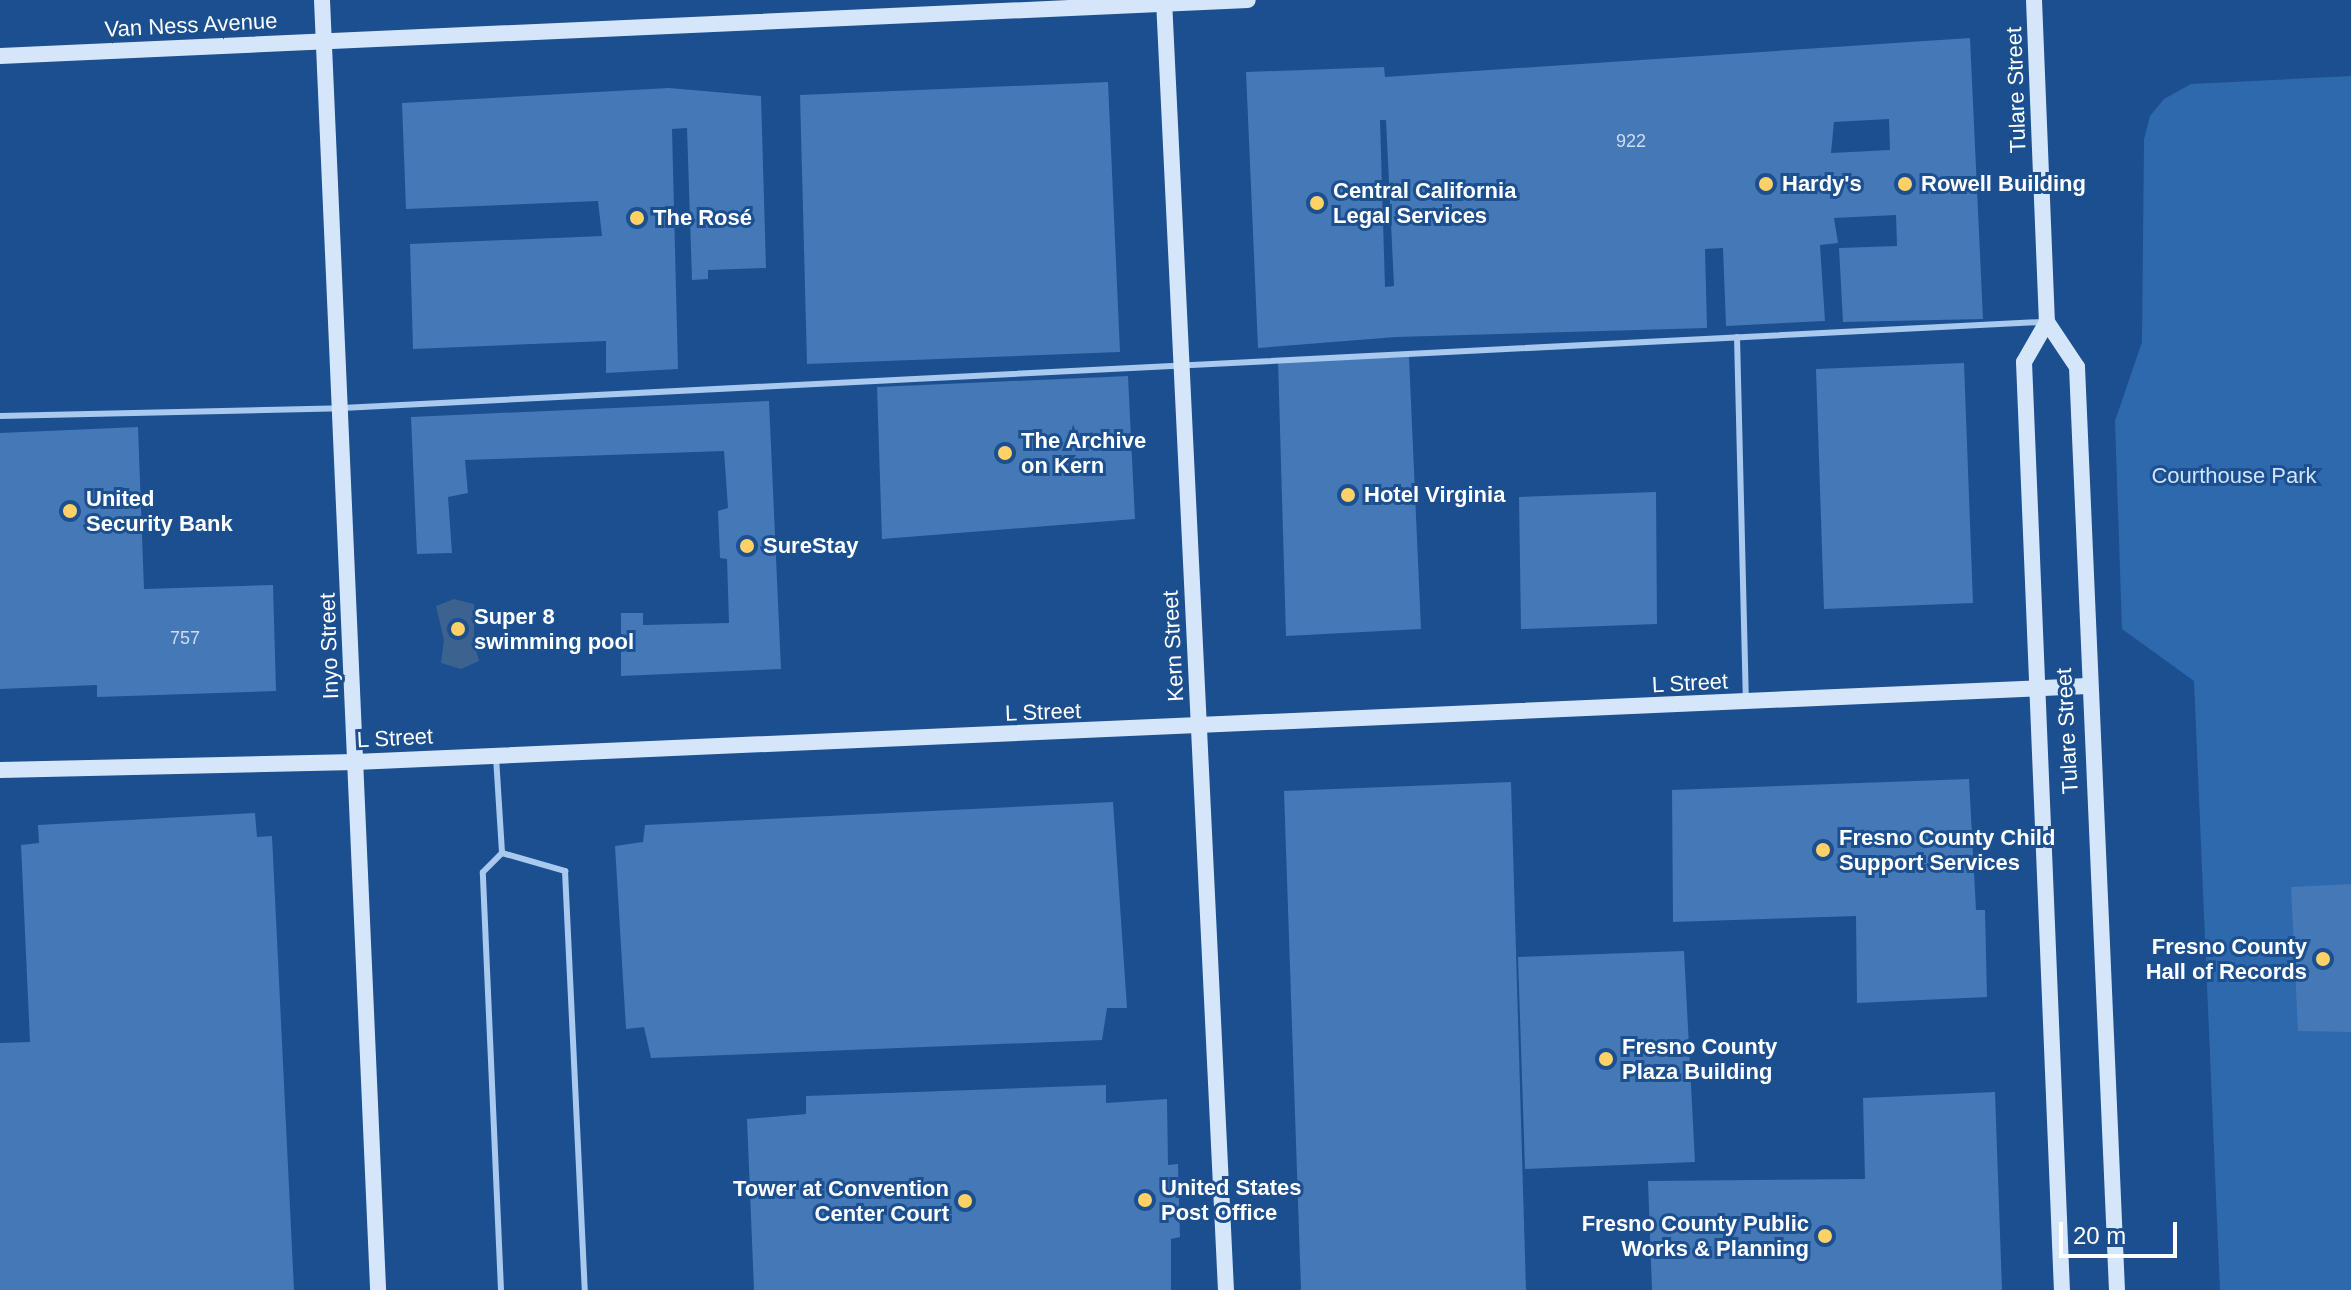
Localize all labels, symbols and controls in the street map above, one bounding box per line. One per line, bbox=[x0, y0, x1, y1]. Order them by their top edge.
street label: Van Ness Avenue bbox=[103, 7, 279, 43]
street label: Tulare Street bbox=[2001, 26, 2031, 154]
house number: 922 bbox=[1616, 130, 1646, 152]
place label: Hardy's bbox=[1782, 171, 1862, 197]
place label: Rowell Building bbox=[1921, 171, 2086, 197]
marker: Hardy's bbox=[1757, 175, 1775, 193]
marker: Rowell Building bbox=[1896, 175, 1914, 193]
place label: Central California Legal Services bbox=[1333, 177, 1516, 228]
marker: Central California Legal Services bbox=[1308, 194, 1326, 212]
place label: The Rosé bbox=[653, 205, 752, 231]
marker: The Rosé bbox=[628, 209, 646, 227]
place label: The Archive on Kern bbox=[1021, 427, 1147, 478]
marker: The Archive on Kern bbox=[996, 444, 1014, 462]
park label: Courthouse Park bbox=[2151, 463, 2317, 489]
place label: Hotel Virginia bbox=[1364, 482, 1505, 508]
place label: United Security Bank bbox=[86, 485, 233, 536]
marker: Hotel Virginia bbox=[1339, 486, 1357, 504]
marker: United Security Bank bbox=[61, 502, 79, 520]
place label: SureStay bbox=[763, 533, 858, 559]
marker: SureStay bbox=[738, 537, 756, 555]
street label: Kern Street bbox=[1157, 590, 1189, 702]
street label: Inyo Street bbox=[314, 592, 344, 700]
place label: Super 8 swimming pool bbox=[474, 603, 634, 654]
marker: Super 8 swimming pool bbox=[449, 620, 467, 638]
house number: 757 bbox=[170, 627, 200, 649]
street label: Tulare Street bbox=[2051, 667, 2083, 795]
street label: L Street bbox=[1651, 668, 1729, 698]
street label: L Street bbox=[1004, 697, 1082, 727]
street label: L Street bbox=[356, 723, 434, 753]
place label: Fresno County Child Support Services bbox=[1839, 824, 2055, 876]
marker: Fresno County Child Support Services bbox=[1814, 841, 1832, 859]
place label: Fresno County Hall of Records bbox=[2146, 933, 2307, 984]
marker: Fresno County Hall of Records bbox=[2314, 950, 2332, 968]
place label: Fresno County Plaza Building bbox=[1622, 1033, 1777, 1084]
marker: Fresno County Plaza Building bbox=[1597, 1050, 1615, 1068]
place label: United States Post Office bbox=[1161, 1174, 1302, 1226]
place label: Tower at Convention Center Court bbox=[733, 1175, 949, 1226]
marker: United States Post Office bbox=[1136, 1191, 1154, 1209]
marker: Tower at Convention Center Court bbox=[956, 1192, 974, 1210]
scale bar bbox=[2063, 1206, 2181, 1256]
place label: Fresno County Public Works & Planning bbox=[1582, 1210, 1809, 1262]
text: 20 m bbox=[2073, 1222, 2126, 1249]
marker: Fresno County Public Works & Planning bbox=[1816, 1227, 1834, 1245]

